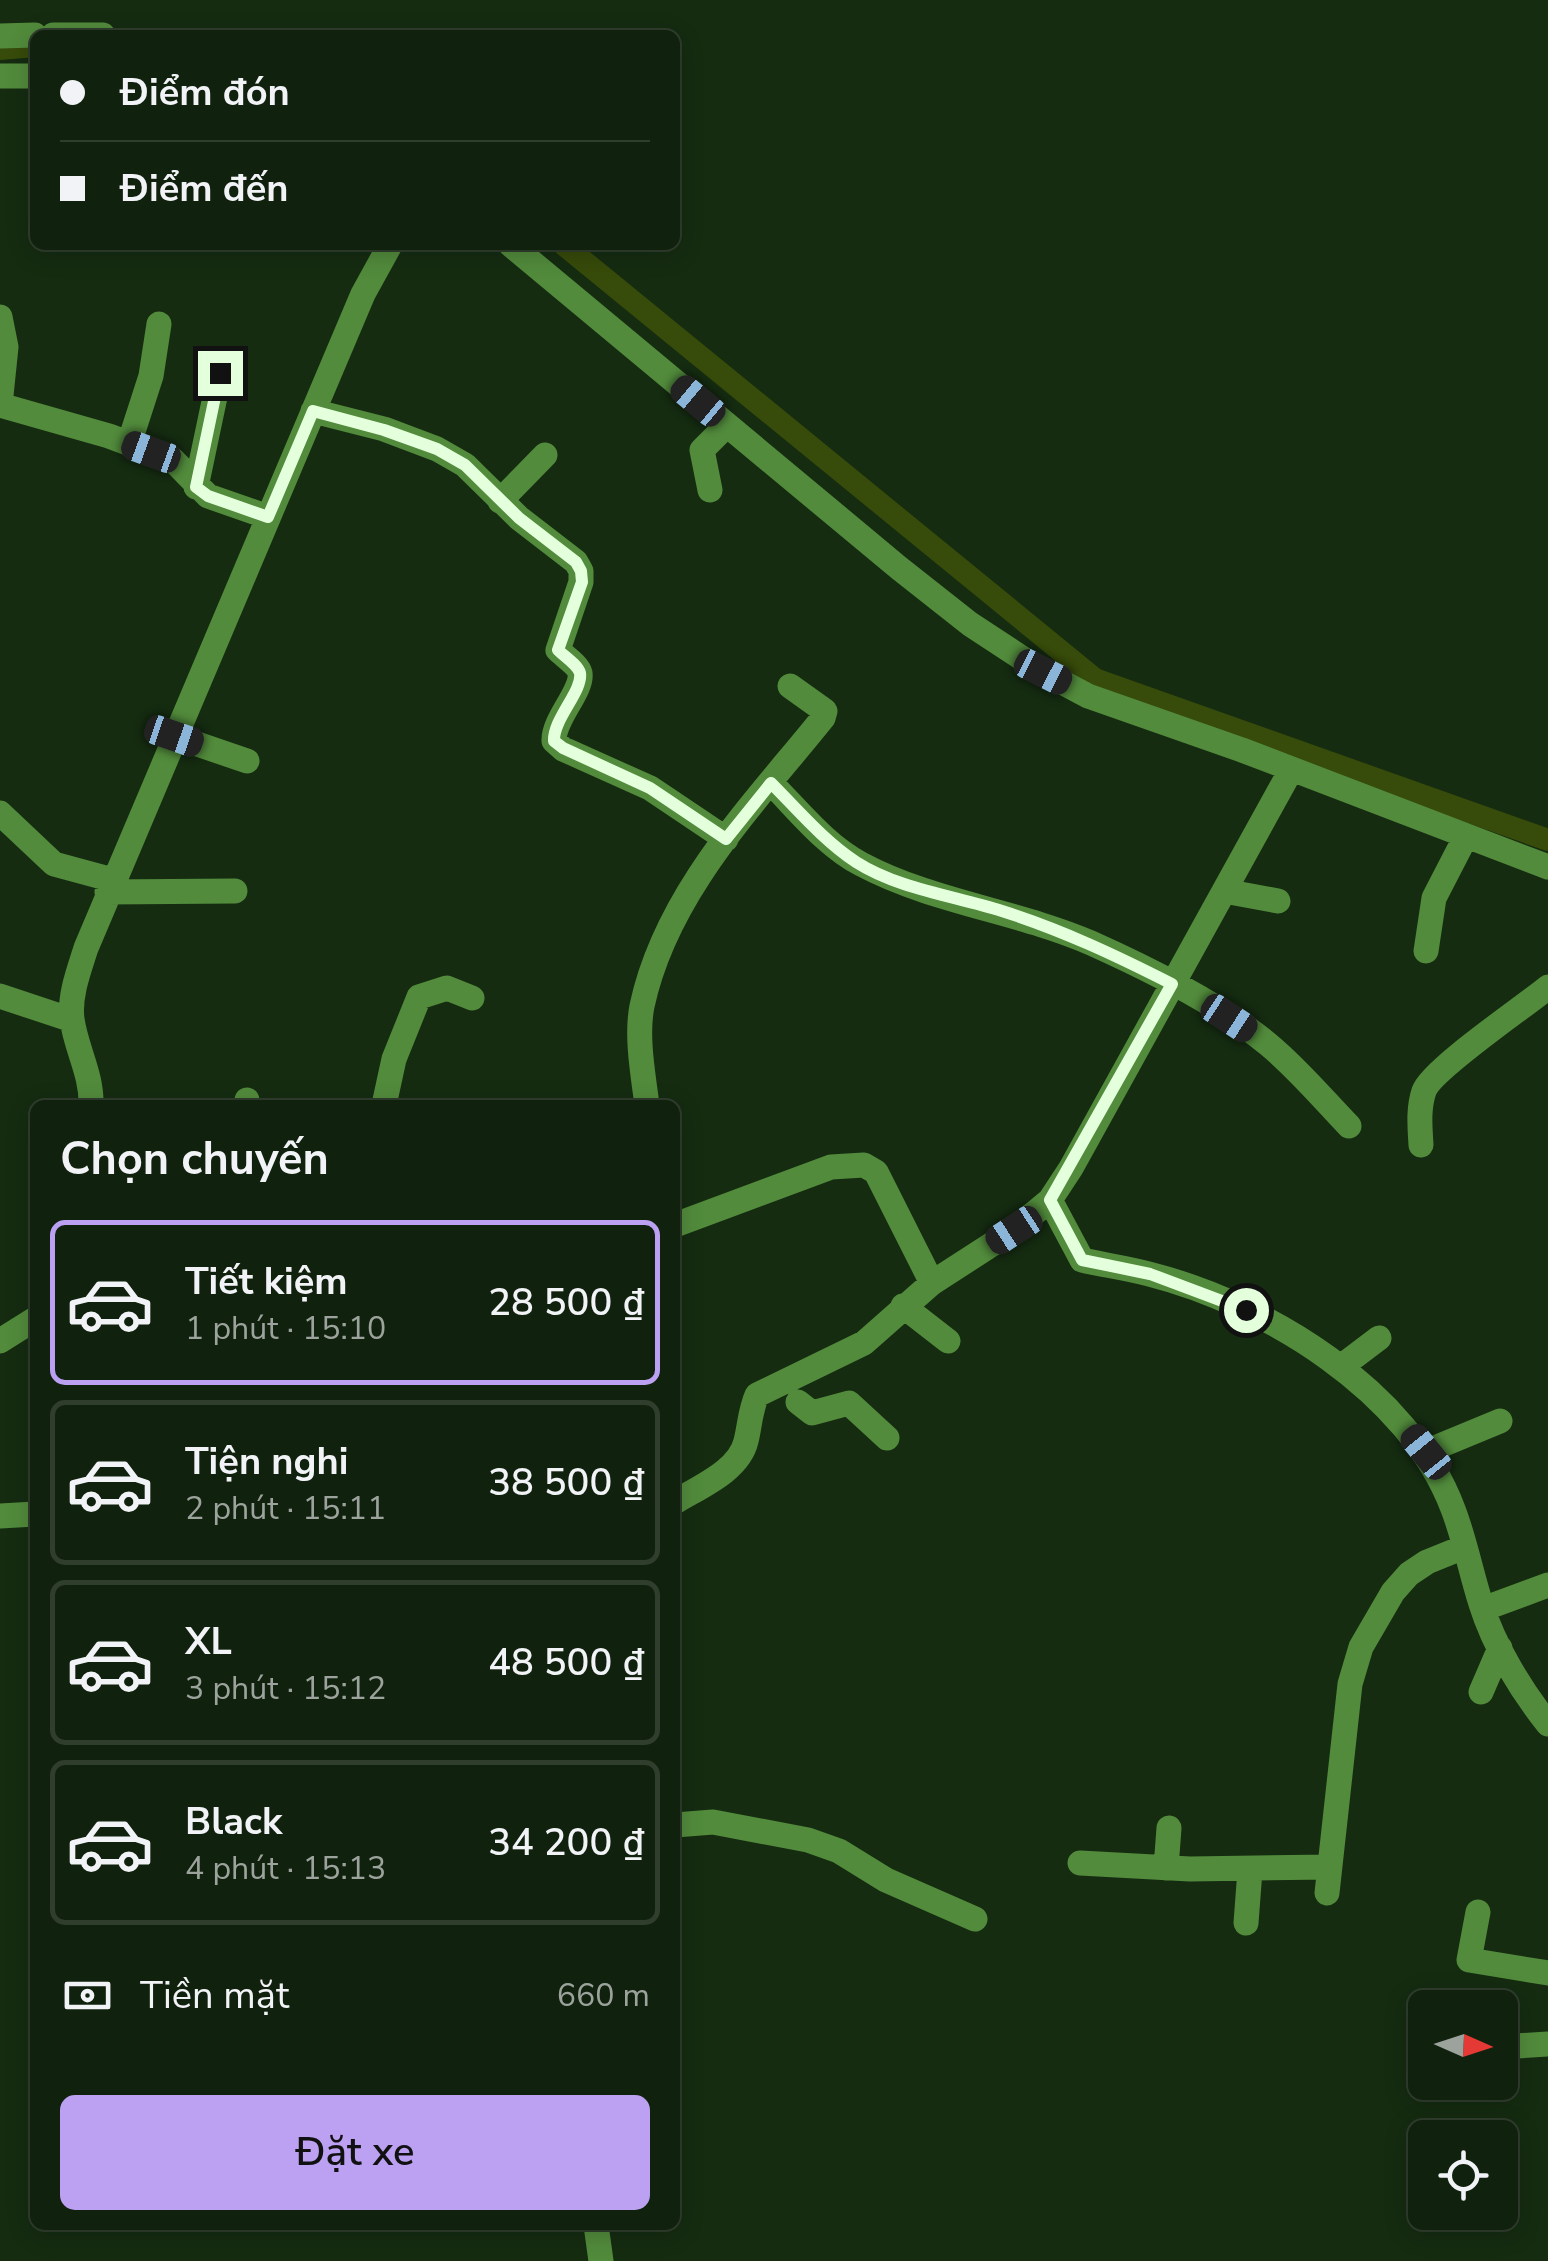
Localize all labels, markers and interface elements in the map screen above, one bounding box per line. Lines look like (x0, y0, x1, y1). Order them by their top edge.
text: Điểm đón (120, 67, 290, 118)
text: Điểm đến (120, 163, 288, 214)
route end (198, 351, 243, 396)
car (665, 370, 731, 432)
car (118, 428, 184, 476)
car (1009, 645, 1077, 699)
car (141, 712, 207, 760)
car (1196, 989, 1262, 1047)
text: Chọn chuyến (60, 1129, 329, 1190)
car (981, 1201, 1047, 1259)
text: Tiết kiệm (185, 1256, 348, 1307)
icon: car (65, 1258, 155, 1348)
text: 28 500 ₫ (488, 1277, 645, 1328)
route start (1224, 1288, 1269, 1333)
text: 1 phút · 15:10 (185, 1307, 386, 1350)
car (1395, 1419, 1457, 1485)
text: Tiện nghi (185, 1436, 348, 1487)
icon: car (65, 1438, 155, 1528)
text: 38 500 ₫ (488, 1457, 645, 1508)
text: 2 phút · 15:11 (185, 1487, 386, 1530)
text: XL (185, 1616, 232, 1667)
icon: car (65, 1618, 155, 1708)
text: 48 500 ₫ (488, 1637, 645, 1688)
text: 3 phút · 15:12 (185, 1667, 386, 1710)
text: Black (185, 1796, 282, 1847)
icon: car (65, 1798, 155, 1888)
text: 34 200 ₫ (488, 1817, 645, 1868)
text: 4 phút · 15:13 (185, 1847, 386, 1890)
icon: cash (60, 1968, 115, 2023)
text: Tiền mặt (140, 1970, 289, 2021)
text: 660 m (557, 1974, 650, 2017)
north arrow (1408, 1990, 1518, 2100)
map controls (1408, 1990, 1518, 2230)
button: Đặt xe (60, 2095, 650, 2210)
button: locate (1408, 2120, 1518, 2230)

